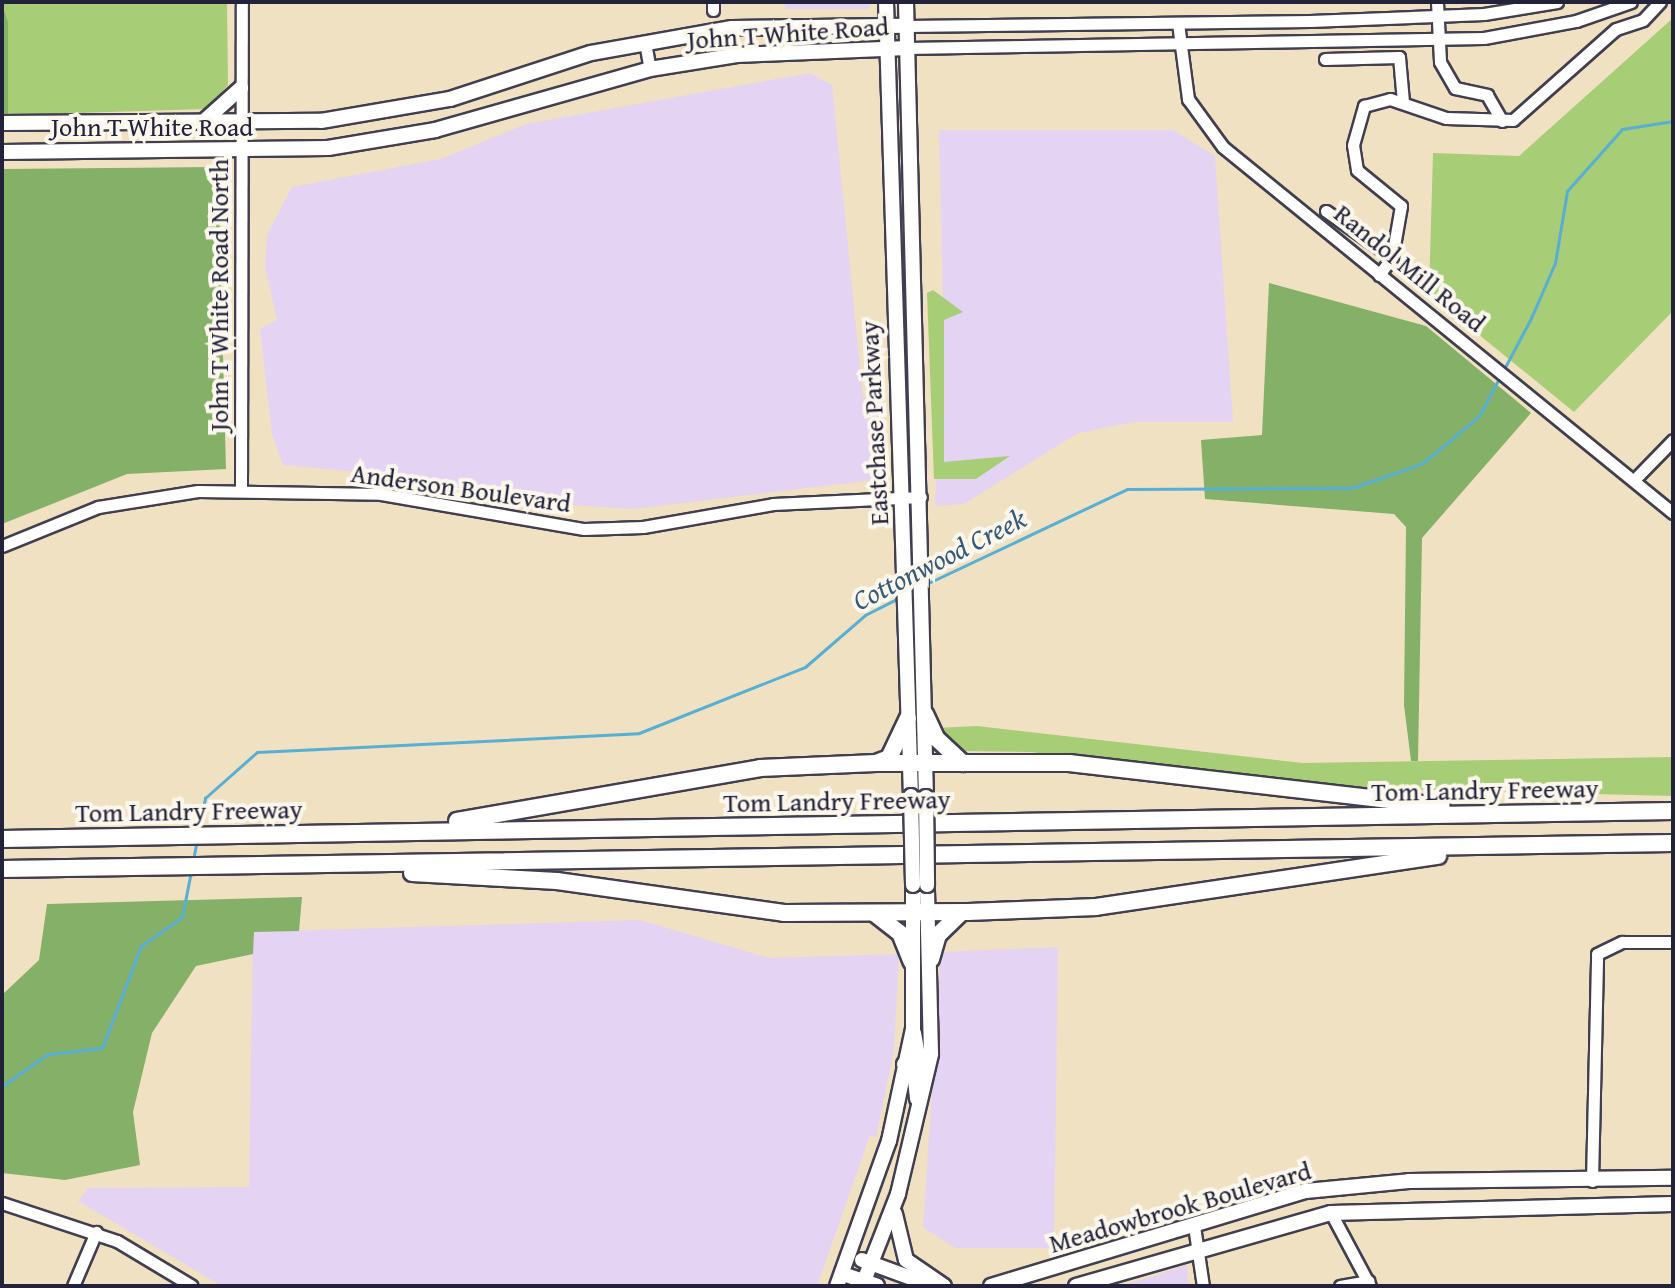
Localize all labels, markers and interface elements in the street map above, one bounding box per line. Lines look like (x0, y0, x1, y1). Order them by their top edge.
street label: John T White Road (686, 10, 890, 56)
street label: John T White Road (51, 111, 253, 143)
street label: John T White Road North (203, 159, 235, 431)
street label: Randol Mill Road (1328, 198, 1492, 338)
street label: Eastchase Parkway (853, 320, 895, 526)
street label: Anderson Boulevard (349, 457, 573, 519)
water label: Cottonwood Creek (847, 501, 1031, 617)
street label: Tom Landry Freeway (1371, 772, 1599, 808)
street label: Tom Landry Freeway (723, 783, 951, 819)
street label: Tom Landry Freeway (75, 793, 303, 829)
street label: Meadowbrook Boulevard (1046, 1155, 1314, 1259)

